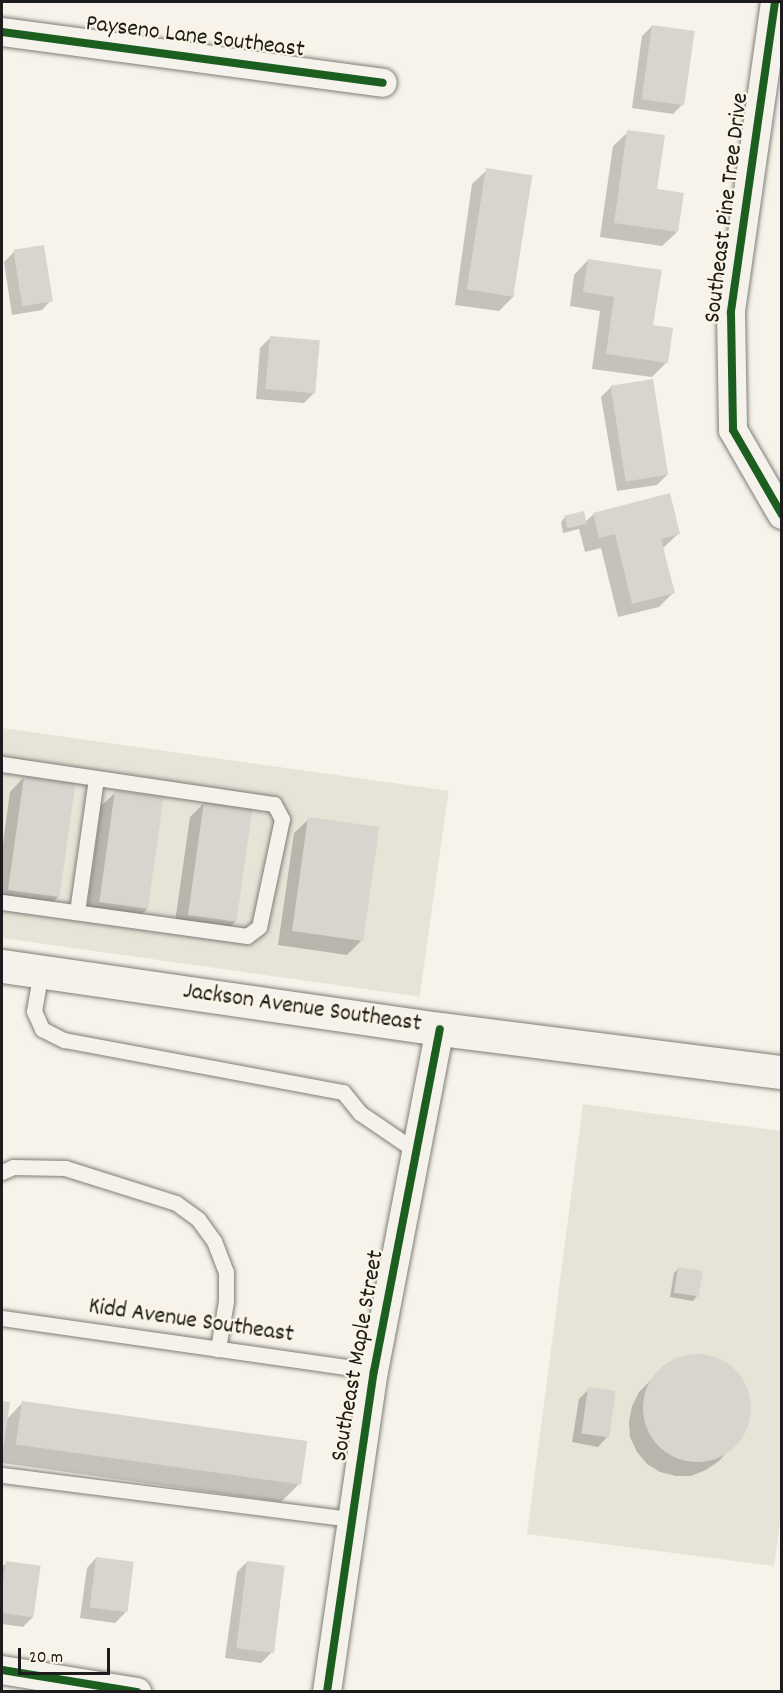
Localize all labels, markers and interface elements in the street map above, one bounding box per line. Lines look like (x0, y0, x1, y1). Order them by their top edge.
street label: Payseno Lane Southeast (84, 10, 306, 66)
street label: Southeast Pine Tree Drive (700, 91, 756, 325)
street label: Jackson Avenue Southeast (181, 978, 423, 1040)
street label: Southeast Maple Street (326, 1248, 392, 1464)
street label: Kidd Avenue Southeast (87, 1293, 295, 1351)
scale bar (21, 1636, 112, 1674)
text: 20 m (29, 1646, 63, 1671)

